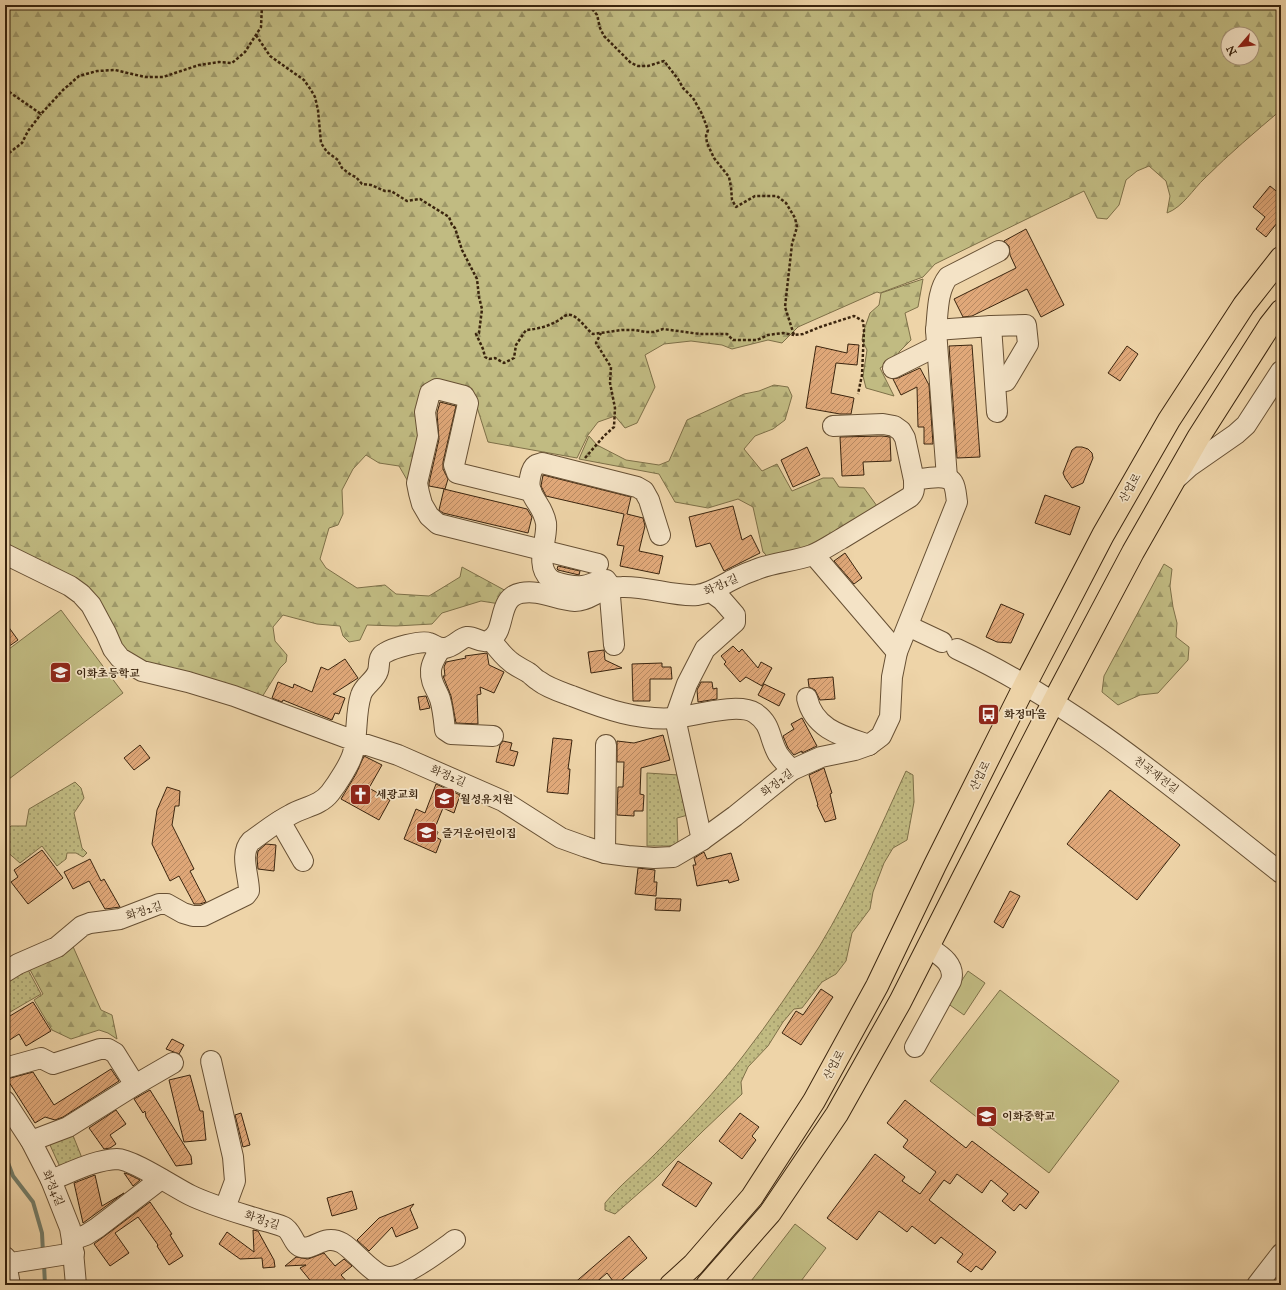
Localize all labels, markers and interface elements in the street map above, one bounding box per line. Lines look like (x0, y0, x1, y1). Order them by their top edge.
north arrow (1220, 26, 1260, 66)
text: N (1223, 43, 1240, 58)
street label: 산업로 (1116, 471, 1144, 505)
street label: 화정1길 (702, 572, 740, 598)
school or university icon: 이화초등학교 (48, 660, 74, 686)
place label: 이화초등학교 (76, 667, 140, 680)
bus stop icon: 화정마을 (976, 701, 1002, 727)
place label: 화정마을 (1004, 708, 1047, 721)
street label: 천곡재전길 (1131, 754, 1181, 796)
street label: 산업로 (967, 759, 993, 793)
street label: 화정2길 (428, 763, 468, 789)
street label: 화정2길 (758, 767, 796, 799)
church icon: 세광교회 (348, 781, 374, 807)
school or university icon: 월성유치원 (432, 786, 458, 812)
place label: 세광교회 (376, 788, 419, 801)
place label: 월성유치원 (460, 793, 513, 806)
school or university icon: 즐거운어린이집 (414, 820, 440, 846)
place label: 즐거운어린이집 (442, 827, 516, 840)
street label: 화정2길 (124, 899, 164, 923)
street label: 산업로 (821, 1048, 847, 1082)
school or university icon: 이화중학교 (974, 1103, 1000, 1129)
place label: 이화중학교 (1002, 1110, 1056, 1123)
street label: 화정4길 (40, 1168, 66, 1208)
street label: 화정3길 (243, 1208, 281, 1232)

